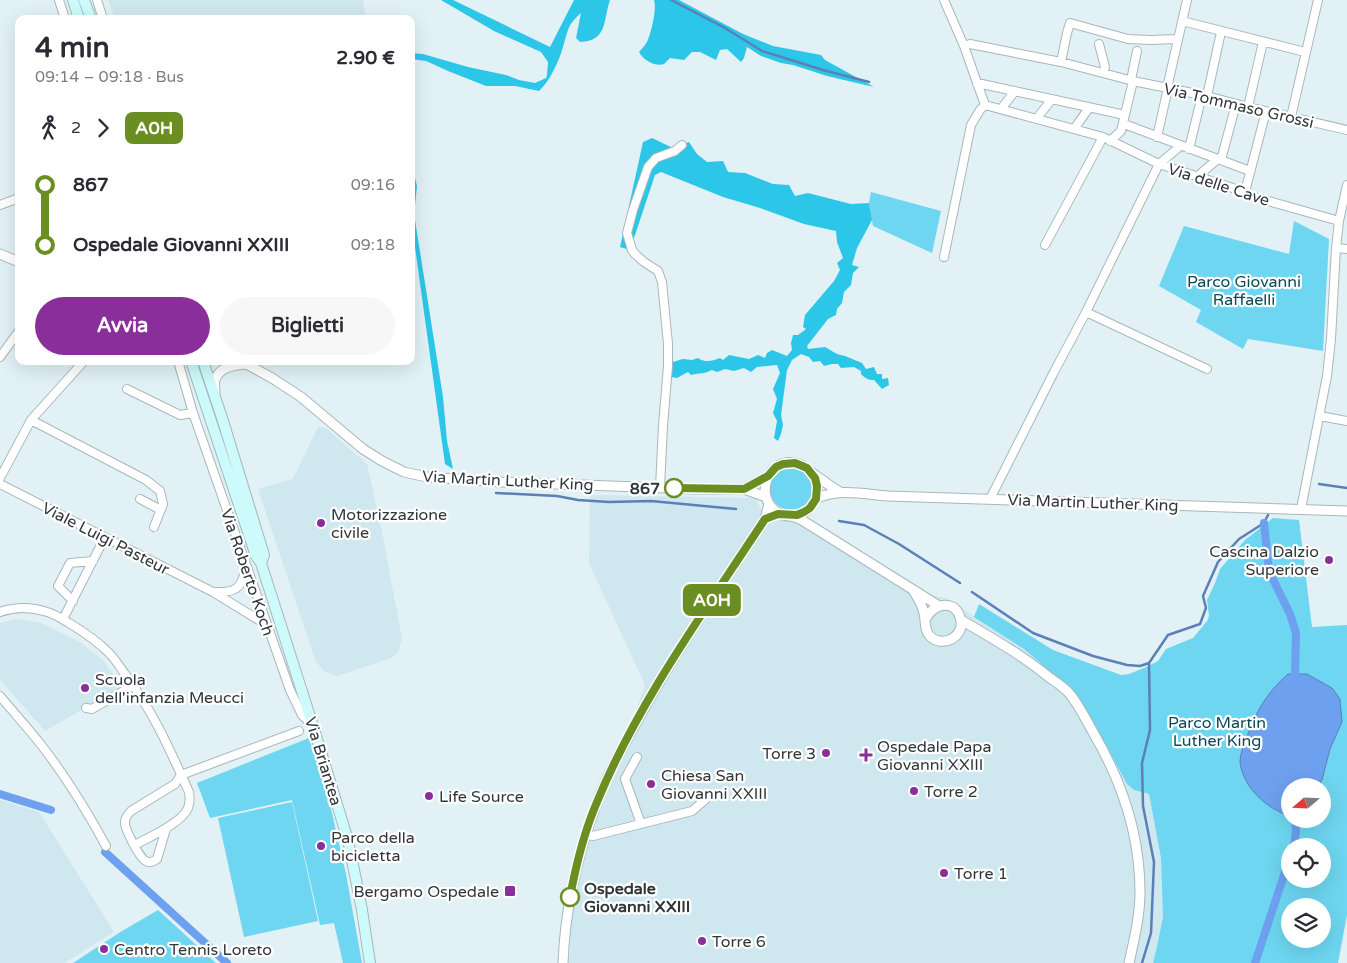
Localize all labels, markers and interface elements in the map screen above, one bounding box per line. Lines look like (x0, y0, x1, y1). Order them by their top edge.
text: 4 min (35, 31, 110, 65)
text: 2.90 € (336, 47, 395, 69)
text: 09:14 – 09:18 · Bus (35, 67, 184, 87)
street label: Via Tommaso Grossi (1162, 79, 1316, 133)
icon: walk (35, 114, 63, 142)
icon: forward (89, 114, 117, 142)
text: A0H (135, 117, 173, 139)
text: 2 (71, 118, 81, 138)
street label: Via delle Cave (1165, 159, 1272, 211)
text: 867 (73, 174, 109, 196)
text: 09:16 (351, 175, 395, 195)
text: Ospedale Giovanni XXIII (73, 234, 290, 256)
text: 09:18 (351, 235, 395, 255)
park label: Parco Giovanni Raffaelli (1187, 272, 1301, 310)
button: Avvia (35, 297, 210, 355)
button: Biglietti (220, 297, 395, 355)
street label: Via Martin Luther King (422, 467, 594, 495)
marker: 867 (664, 478, 684, 498)
place label: 867 (630, 479, 660, 499)
street label: Via Martin Luther King (1007, 490, 1179, 516)
street label: Viale Luigi Pasteur (39, 498, 173, 580)
place label: Motorizzazione civile (331, 505, 447, 543)
street label: Via Roberto Koch (216, 506, 278, 639)
marker: Motorizzazione civile (315, 517, 327, 529)
place label: Cascina Dalzio Superiore (1209, 542, 1319, 580)
marker: Cascina Dalzio Superiore (1323, 554, 1335, 566)
line badge: A0H (683, 584, 741, 616)
text: A0H (693, 589, 731, 611)
place label: Scuola dell'infanzia Meucci (95, 670, 244, 708)
marker: Scuola dell'infanzia Meucci (79, 682, 91, 694)
park label: Parco Martin Luther King (1168, 713, 1266, 751)
street label: Via Briantea (300, 714, 346, 808)
place label: Ospedale Papa Giovanni XXIII (877, 737, 991, 775)
place label: Torre 3 (762, 744, 816, 764)
marker: Torre 3 (820, 747, 832, 759)
marker: Ospedale Papa Giovanni XXIII (859, 748, 873, 762)
place label: Chiesa San Giovanni XXIII (661, 766, 767, 804)
marker: Chiesa San Giovanni XXIII (645, 778, 657, 790)
north arrow (1281, 778, 1331, 828)
map controls (1281, 778, 1331, 948)
place label: Torre 2 (924, 782, 978, 802)
marker: Torre 2 (908, 785, 920, 797)
place label: Life Source (439, 787, 524, 807)
marker: Life Source (423, 790, 435, 802)
place label: Parco della bicicletta (331, 828, 415, 866)
button: locate (1281, 838, 1331, 888)
marker: Parco della bicicletta (315, 840, 327, 852)
place label: Torre 1 (954, 864, 1008, 884)
marker: Torre 1 (938, 867, 950, 879)
place label: Ospedale Giovanni XXIII (584, 879, 690, 917)
place label: Bergamo Ospedale (354, 882, 499, 902)
marker: Bergamo Ospedale (503, 884, 517, 898)
marker: Ospedale Giovanni XXIII (560, 887, 580, 907)
button: layers (1281, 898, 1331, 948)
place label: Torre 6 (712, 932, 766, 952)
marker: Torre 6 (696, 935, 708, 947)
place label: Centro Tennis Loreto (114, 940, 272, 960)
marker: Centro Tennis Loreto (98, 943, 110, 955)

